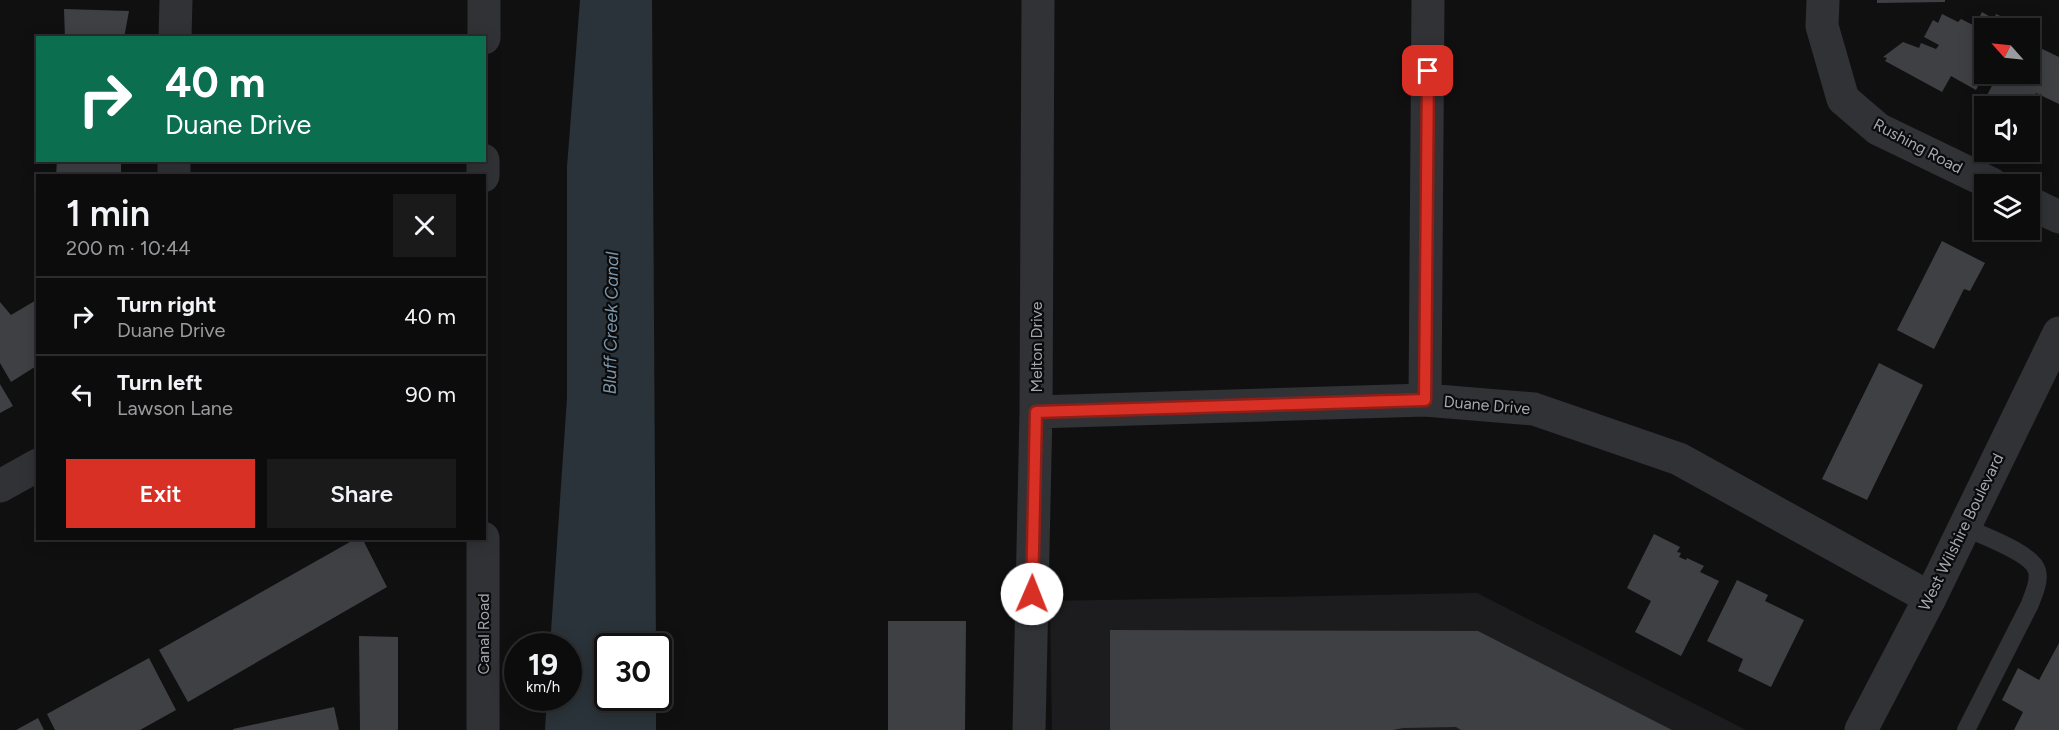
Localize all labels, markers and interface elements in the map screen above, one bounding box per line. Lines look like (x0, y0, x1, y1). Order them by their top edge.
north arrow (1974, 18, 2040, 84)
map controls (1974, 18, 2040, 240)
pin (1402, 45, 1453, 96)
icon: arrive (1411, 54, 1444, 87)
text: 40 m (165, 57, 265, 108)
icon: right (66, 60, 144, 138)
button: sound (1974, 96, 2040, 162)
text: Duane Drive (165, 108, 311, 141)
street label: Rushing Road (1870, 115, 1966, 177)
button: layers (1974, 174, 2040, 240)
text: 1 min (66, 192, 150, 235)
button: close (393, 194, 456, 257)
text: 200 m · 10:44 (66, 236, 191, 260)
water label: Bluff Creek Canal (599, 250, 623, 395)
text: Turn right (117, 291, 216, 318)
icon: right (66, 300, 99, 333)
street label: Melton Drive (1027, 301, 1046, 392)
text: 40 m (404, 303, 456, 330)
text: Duane Drive (117, 318, 225, 342)
text: Turn left (117, 369, 203, 396)
icon: left (66, 378, 99, 411)
text: 90 m (405, 381, 456, 408)
street label: Duane Drive (1443, 392, 1531, 418)
text: Lawson Lane (117, 396, 233, 420)
street label: West Wilshire Boulevard (1915, 450, 2007, 614)
button: Exit (66, 459, 255, 528)
button: Share (267, 459, 456, 528)
position arrow (1000, 562, 1064, 626)
street label: Canal Road (474, 593, 493, 675)
speed limit sign: 30 (594, 633, 672, 711)
text: 19 (528, 646, 558, 683)
text: km/h (526, 678, 560, 696)

